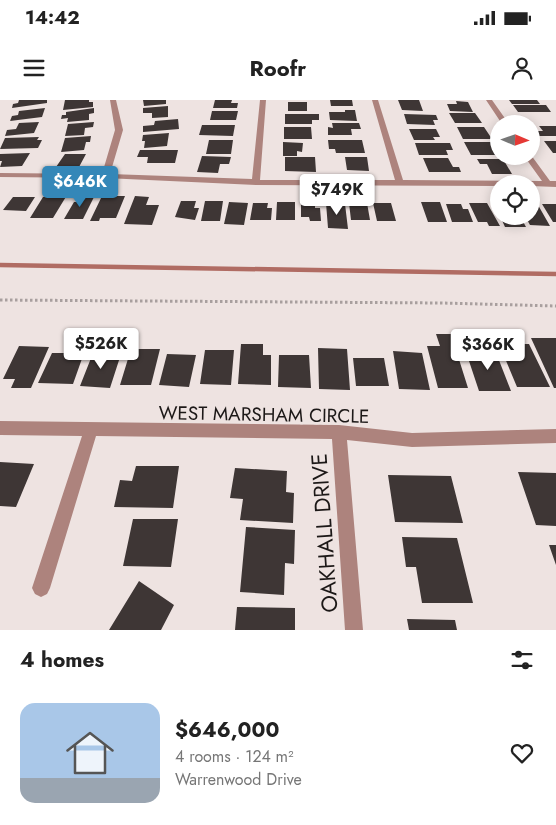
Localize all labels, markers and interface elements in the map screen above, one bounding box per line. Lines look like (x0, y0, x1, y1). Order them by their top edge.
text: 14:42 (25, 4, 80, 31)
text: Roofr (250, 52, 306, 84)
icon: menu (20, 54, 48, 82)
icon: person (508, 54, 536, 82)
north arrow (490, 115, 540, 165)
map controls (490, 115, 540, 225)
pin: $646K (45, 166, 115, 208)
text: $646K (53, 170, 107, 193)
pin: $749K (302, 174, 372, 216)
button: locate (490, 175, 540, 225)
text: $749K (311, 178, 363, 201)
pin: $526K (66, 328, 136, 370)
pin: $366K (453, 328, 523, 371)
text: $526K (75, 332, 127, 355)
text: $366K (462, 333, 514, 356)
street label: WEST MARSHAM CIRCLE (158, 399, 370, 430)
street label: OAKHALL DRIVE (302, 452, 346, 614)
text: 4 homes (20, 645, 104, 675)
icon: filters (508, 646, 536, 674)
text: $646,000 (175, 715, 279, 745)
icon: home (60, 723, 120, 783)
icon: heart (508, 739, 536, 767)
text: 4 rooms · 124 m² (175, 745, 294, 768)
text: Warrenwood Drive (175, 768, 302, 791)

